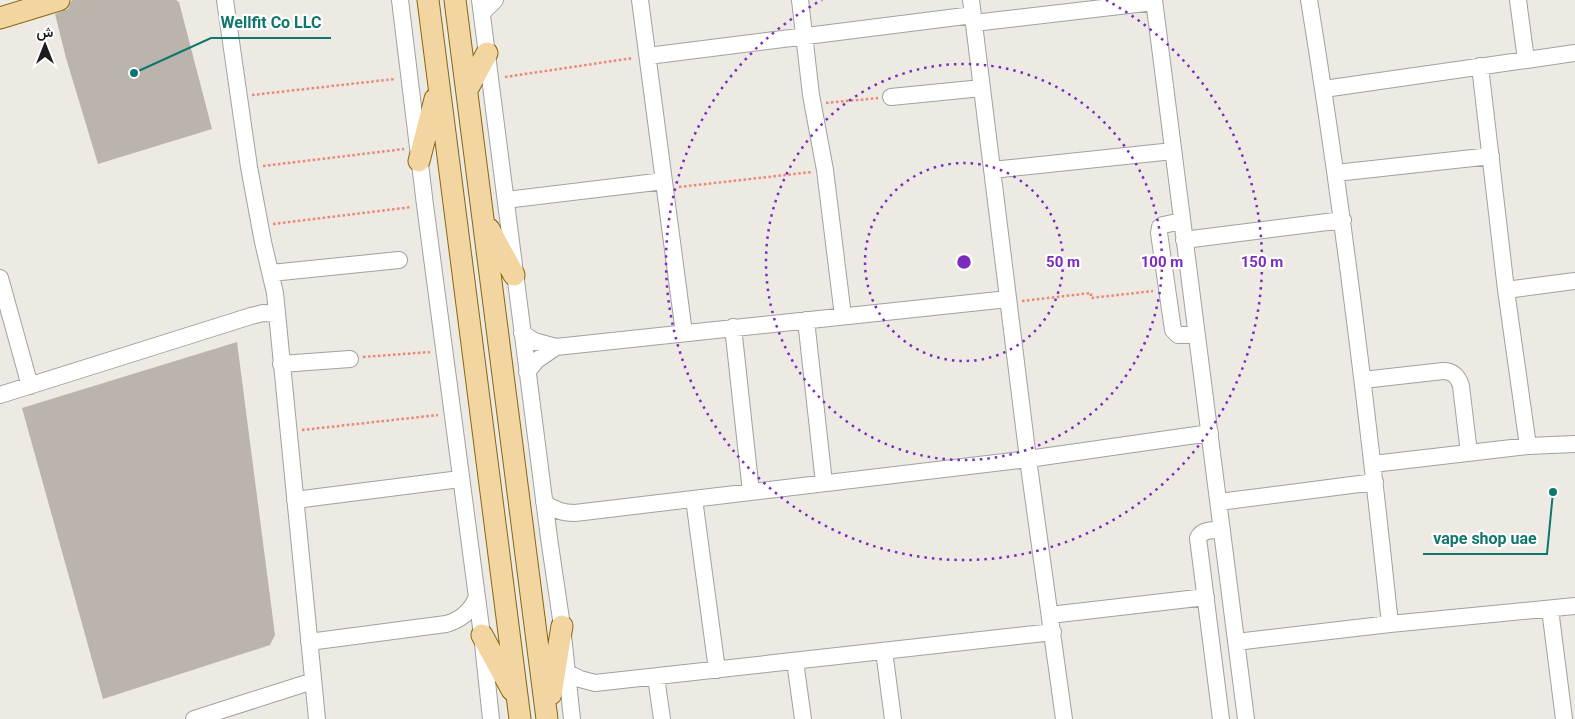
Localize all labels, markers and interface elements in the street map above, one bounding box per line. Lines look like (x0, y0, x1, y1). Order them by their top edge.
callout: Wellfit Co LLC (211, 7, 331, 38)
text: Wellfit Co LLC (221, 13, 321, 32)
north arrow (20, 20, 70, 70)
text: ش (37, 24, 54, 41)
centre of rings (955, 253, 973, 271)
text: 50 m (1046, 253, 1080, 271)
text: 100 m (1141, 253, 1183, 271)
text: 150 m (1241, 253, 1283, 271)
callout: vape shop uae (1423, 523, 1547, 554)
text: vape shop uae (1433, 529, 1537, 548)

